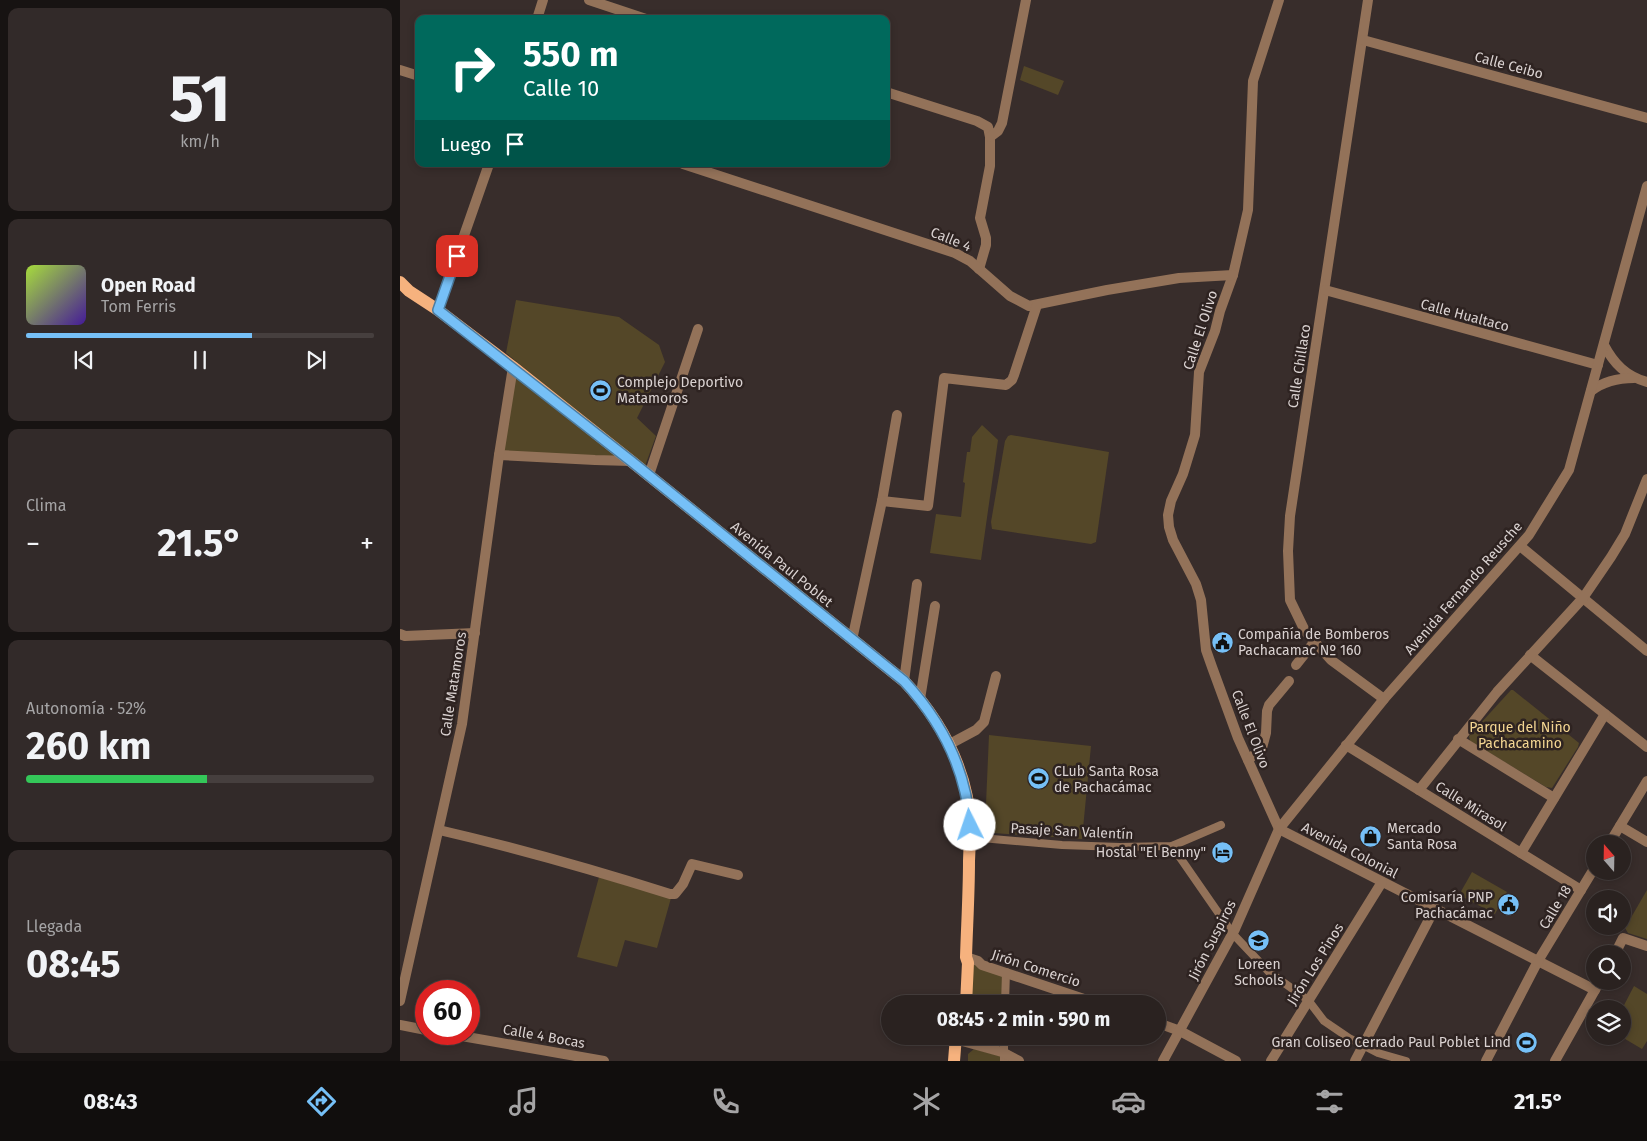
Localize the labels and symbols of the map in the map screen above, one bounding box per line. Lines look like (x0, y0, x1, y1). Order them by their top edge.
street label: Calle Ceibo (1473, 48, 1545, 83)
street label: Calle 4 (928, 224, 974, 255)
pin (436, 235, 478, 277)
street label: Calle El Olivo (1180, 288, 1221, 372)
street label: Calle Hualtaco (1419, 295, 1511, 335)
street label: Calle Chillaco (1284, 323, 1315, 409)
place label: Complejo Deportivo Matamoros (617, 374, 743, 407)
sports icon: Complejo Deportivo Matamoros (589, 378, 613, 402)
street label: Avenida Paul Poblet (727, 518, 837, 611)
street label: Avenida Fernando Reusche (1401, 518, 1526, 658)
place label: Compañía de Bomberos Pachacamac Nº 160 (1238, 626, 1390, 659)
street label: Calle Matamoros (437, 630, 470, 738)
public building icon: Compañía de Bomberos Pachacamac Nº 160 (1210, 630, 1234, 654)
street label: Calle El Olivo (1228, 688, 1273, 771)
park label: Parque del Niño Pachacamino (1469, 719, 1571, 752)
place label: CLub Santa Rosa de Pachacámac (1054, 763, 1159, 796)
sports icon: CLub Santa Rosa de Pachacámac (1026, 767, 1050, 791)
street label: Calle Mirasol (1432, 778, 1509, 835)
position arrow (943, 798, 995, 850)
street label: Avenida Colonial (1299, 819, 1401, 882)
street label: Pasaje San Valentín (1010, 820, 1134, 843)
place label: Mercado Santa Rosa (1387, 820, 1457, 853)
shop icon: Mercado Santa Rosa (1359, 824, 1383, 848)
north arrow (1586, 835, 1631, 880)
hotel icon: Hostal "El Benny" (1210, 840, 1234, 864)
place label: Hostal "El Benny" (1096, 844, 1206, 861)
street label: Calle 18 (1536, 882, 1575, 932)
place label: Comisaría PNP Pachacámac (1401, 889, 1493, 922)
public building icon: Comisaría PNP Pachacámac (1497, 893, 1521, 917)
street label: Jirón Suspiros (1185, 897, 1240, 983)
street label: Jirón Los Pinos (1283, 920, 1348, 1008)
school or university icon: Loreen Schools (1247, 929, 1271, 953)
street label: Jirón Comercio (989, 946, 1082, 991)
place label: Loreen Schools (1234, 956, 1284, 989)
speed limit sign: 60 (415, 980, 480, 1045)
street label: Calle 4 Bocas (502, 1021, 587, 1052)
sports icon: Gran Coliseo Cerrado Paul Poblet Lind (1515, 1030, 1539, 1054)
place label: Gran Coliseo Cerrado Paul Poblet Lind (1271, 1034, 1511, 1051)

